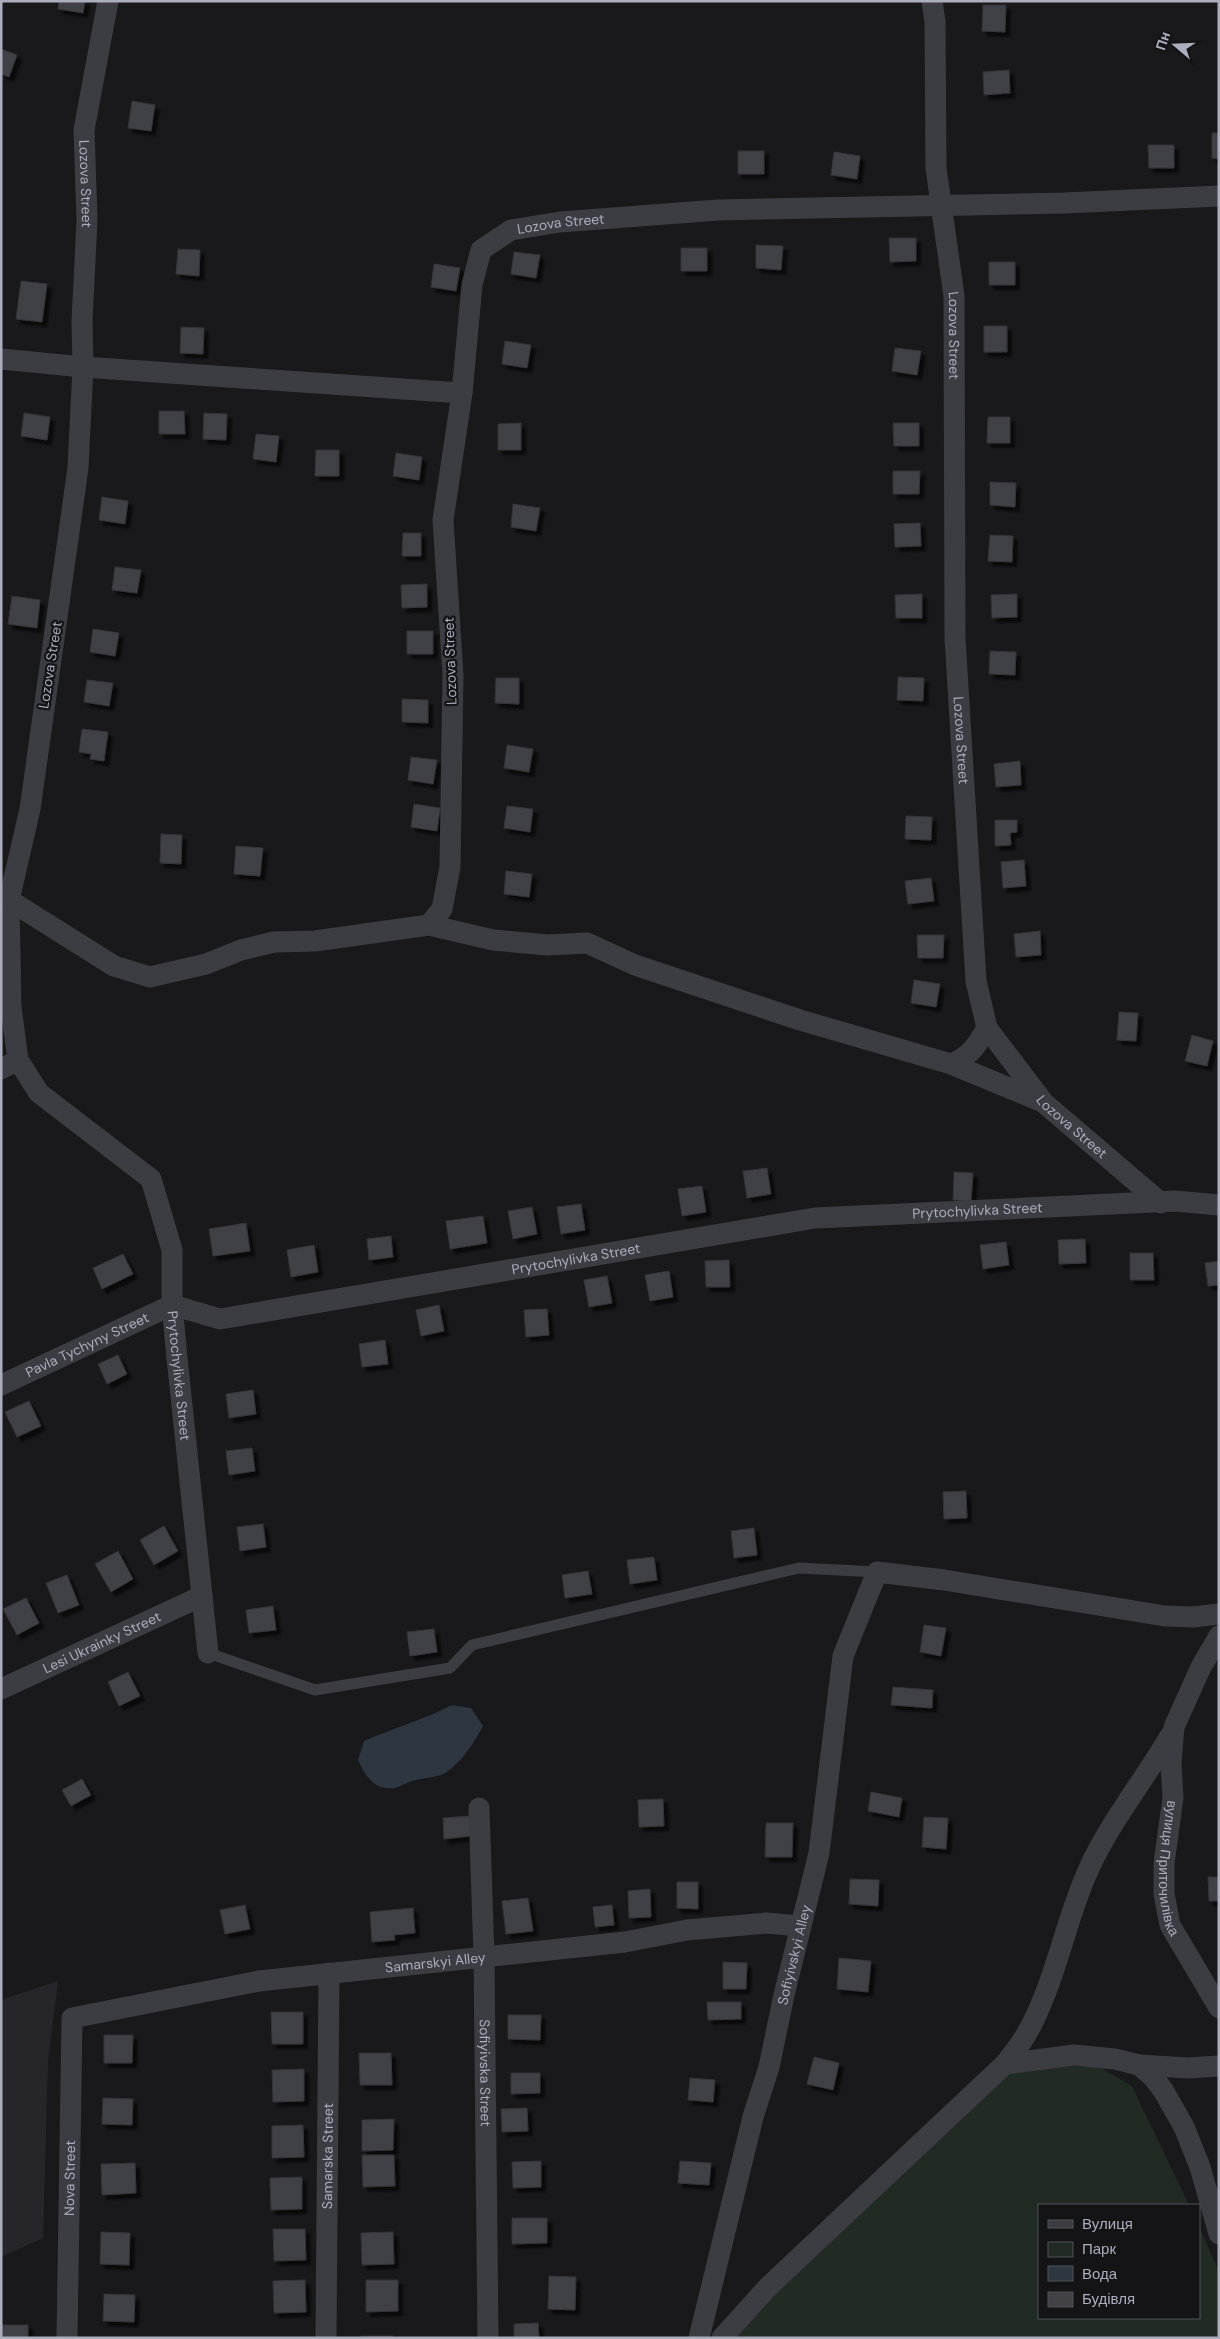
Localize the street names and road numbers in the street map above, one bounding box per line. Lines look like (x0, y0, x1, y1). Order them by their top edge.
street label: Lozova Street (75, 140, 96, 228)
street label: Lozova Street (516, 210, 605, 238)
street label: Lozova Street (944, 290, 963, 379)
street label: Lozova Street (439, 617, 461, 705)
street label: Lozova Street (34, 620, 66, 710)
street label: Lozova Street (950, 696, 973, 785)
street label: Lozova Street (1032, 1092, 1111, 1162)
street label: Prytochylivka Street (912, 1198, 1043, 1222)
street label: Prytochylivka Street (510, 1239, 642, 1278)
street label: Pavla Tychyny Street (23, 1308, 152, 1381)
street label: Prytochylivka Street (164, 1310, 195, 1441)
street label: Lesi Ukrainky Street (40, 1607, 164, 1677)
street label: вулиця Приточилівка (1155, 1800, 1184, 1940)
street label: Sofiyivskyi Alley (773, 1903, 815, 2006)
street label: Samarskyi Alley (384, 1948, 487, 1977)
street label: Sofiyivska Street (476, 2019, 495, 2127)
street label: Samarska Street (318, 2103, 337, 2209)
street label: Nova Street (60, 2140, 79, 2216)

